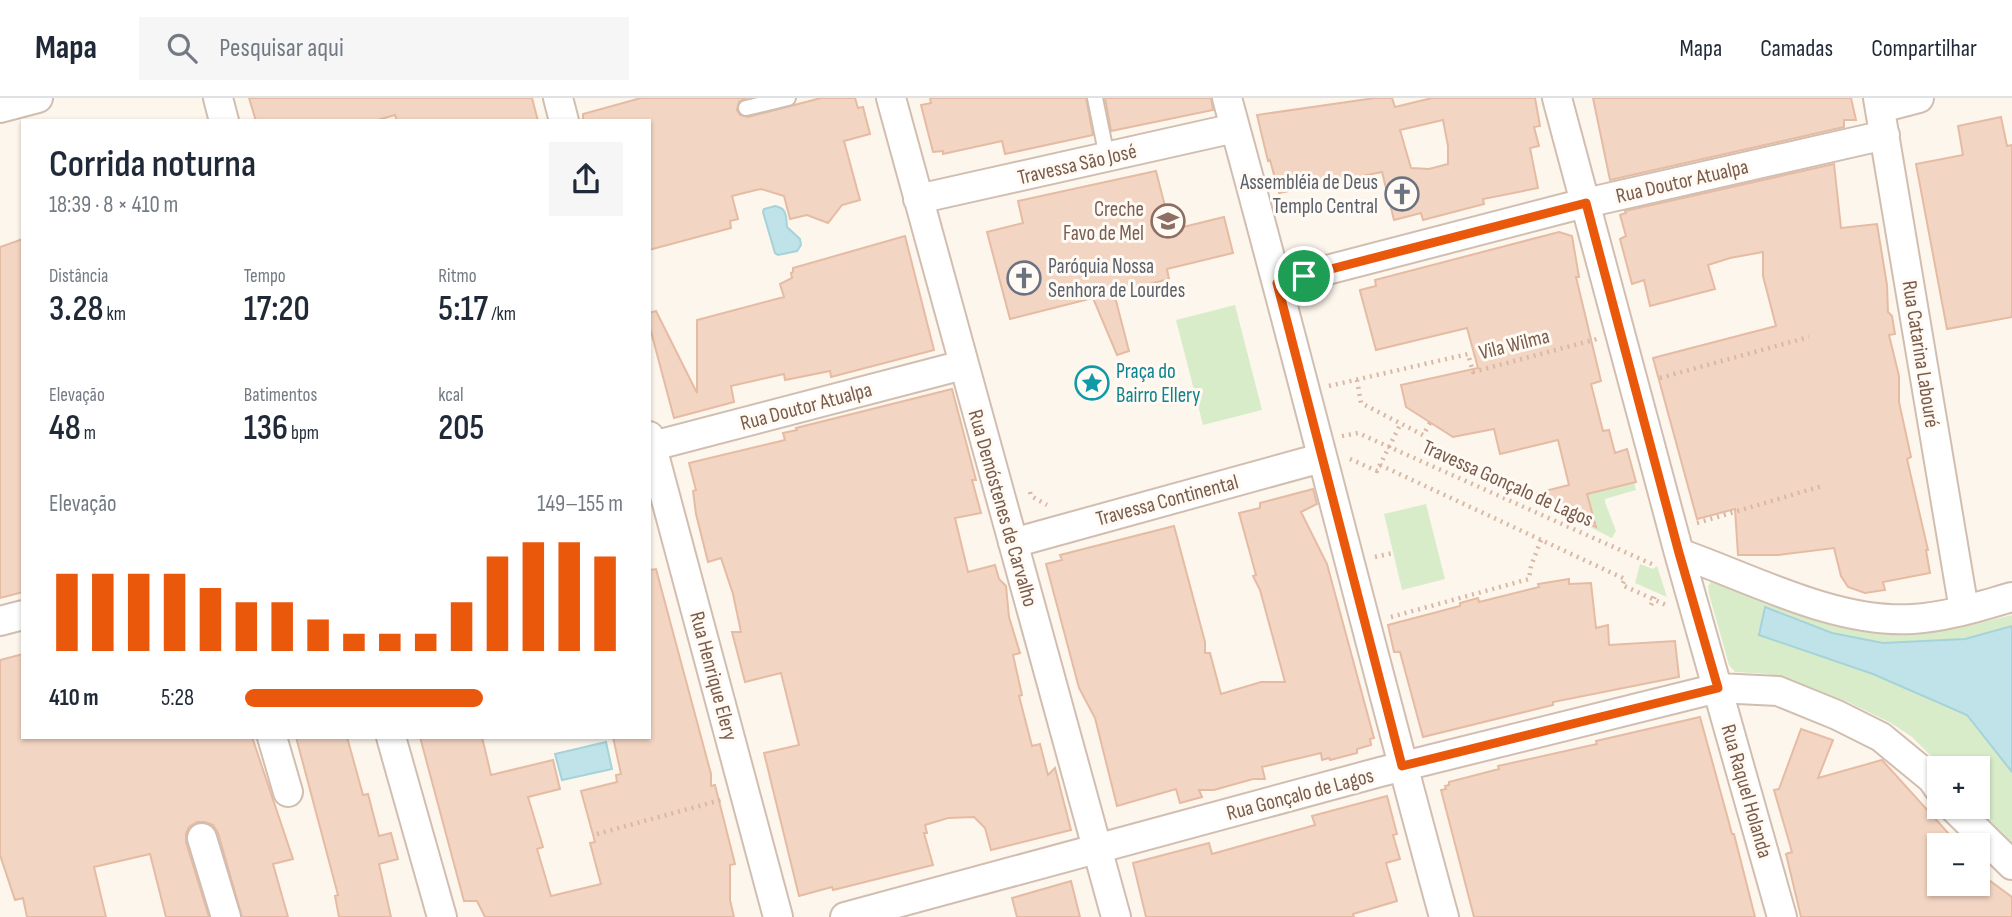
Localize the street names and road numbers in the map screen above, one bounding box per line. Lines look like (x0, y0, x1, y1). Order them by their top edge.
street label: Travessa São José (1015, 139, 1139, 190)
street label: Rua Doutor Atualpa (1614, 154, 1751, 209)
street label: Rua Catarina Labouré (1897, 279, 1944, 429)
street label: Vila Wilma (1476, 324, 1552, 365)
street label: Rua Doutor Atualpa (738, 377, 875, 436)
street label: Rua Demóstenes de Carvalho (962, 407, 1043, 609)
street label: Travessa Gonçalo de Lagos (1418, 435, 1597, 532)
street label: Travessa Continental (1093, 469, 1241, 531)
street label: Rua Henrique Elery (684, 609, 743, 743)
street label: Rua Raquel Holanda (1716, 721, 1778, 861)
street label: Rua Gonçalo de Lagos (1224, 763, 1376, 826)

